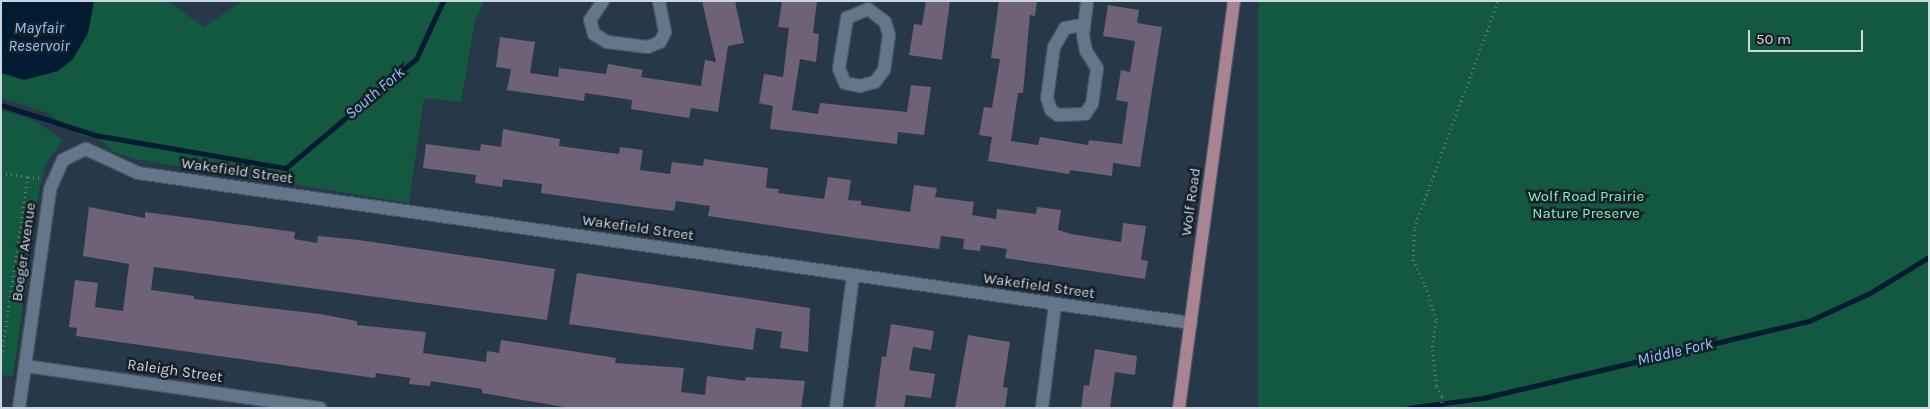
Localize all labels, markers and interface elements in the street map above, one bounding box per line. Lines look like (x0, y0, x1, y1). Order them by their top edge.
water label: Mayfair Reservoir (8, 18, 70, 56)
scale bar (1750, 20, 1865, 52)
text: 50 m (1756, 30, 1791, 48)
water label: South Fork (341, 63, 409, 123)
street label: Wakefield Street (180, 154, 294, 188)
street label: Wolf Road (1177, 167, 1205, 237)
park label: Wolf Road Prairie Nature Preserve (1528, 187, 1644, 222)
street label: Boeger Avenue (8, 201, 40, 303)
street label: Wakefield Street (581, 211, 695, 245)
street label: Wakefield Street (982, 269, 1096, 303)
water label: Middle Fork (1635, 334, 1715, 370)
street label: Raleigh Street (126, 355, 224, 387)

